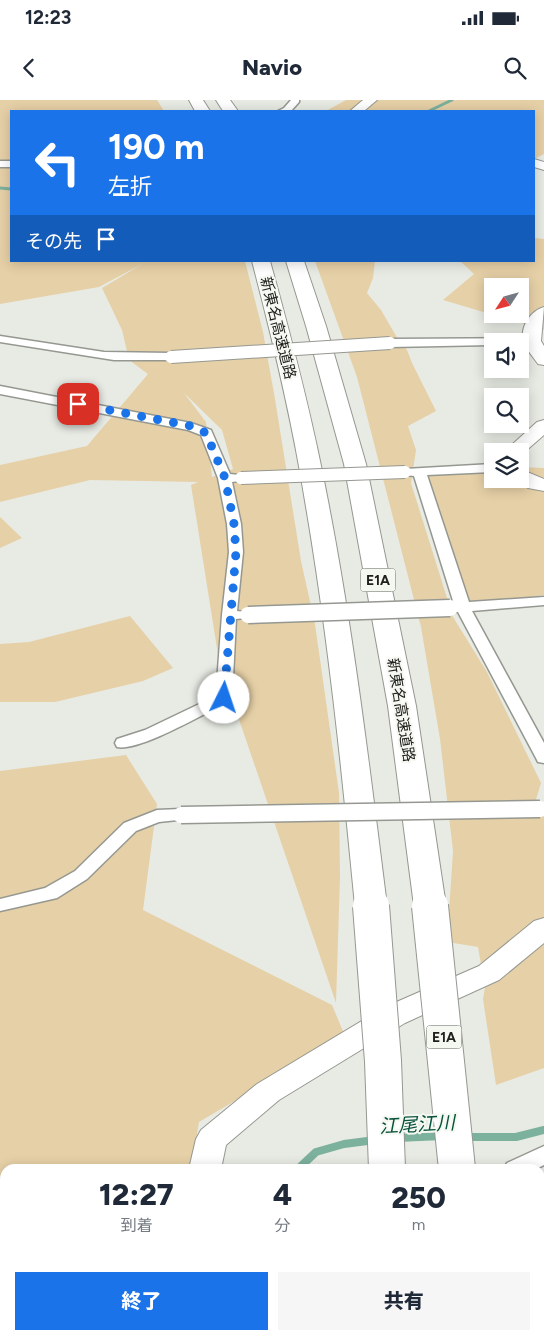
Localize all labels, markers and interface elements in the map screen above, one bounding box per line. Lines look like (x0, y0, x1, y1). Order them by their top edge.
text: 12:23 (25, 6, 71, 29)
icon: back (15, 54, 43, 82)
text: Navio (242, 54, 302, 81)
icon: search (501, 54, 529, 82)
text: 190 m (108, 126, 205, 168)
icon: left (25, 130, 90, 195)
text: 左折 (108, 173, 152, 200)
icon: arrive (92, 225, 120, 253)
text: その先 (25, 230, 82, 253)
street label: 新東名高速道路 (257, 275, 299, 381)
north arrow (484, 278, 529, 322)
map controls (484, 278, 529, 488)
button: sound (484, 333, 529, 378)
pin (57, 383, 99, 425)
button: search (484, 388, 529, 433)
icon: arrive (64, 390, 92, 418)
button: layers (484, 443, 529, 488)
road number: E1A (360, 568, 396, 592)
street label: 新東名高速道路 (384, 657, 418, 763)
position arrow (197, 671, 249, 723)
road number: E1A (426, 1026, 462, 1049)
water label: 江尾江川 (378, 1111, 458, 1138)
text: 12:27 (99, 1176, 174, 1213)
text: 4 (273, 1176, 292, 1213)
text: 250 (391, 1179, 446, 1216)
text: m (412, 1215, 425, 1234)
text: 到着 (120, 1216, 152, 1235)
text: 分 (274, 1216, 290, 1235)
button: 終了 (15, 1272, 268, 1330)
button: 共有 (278, 1272, 530, 1330)

